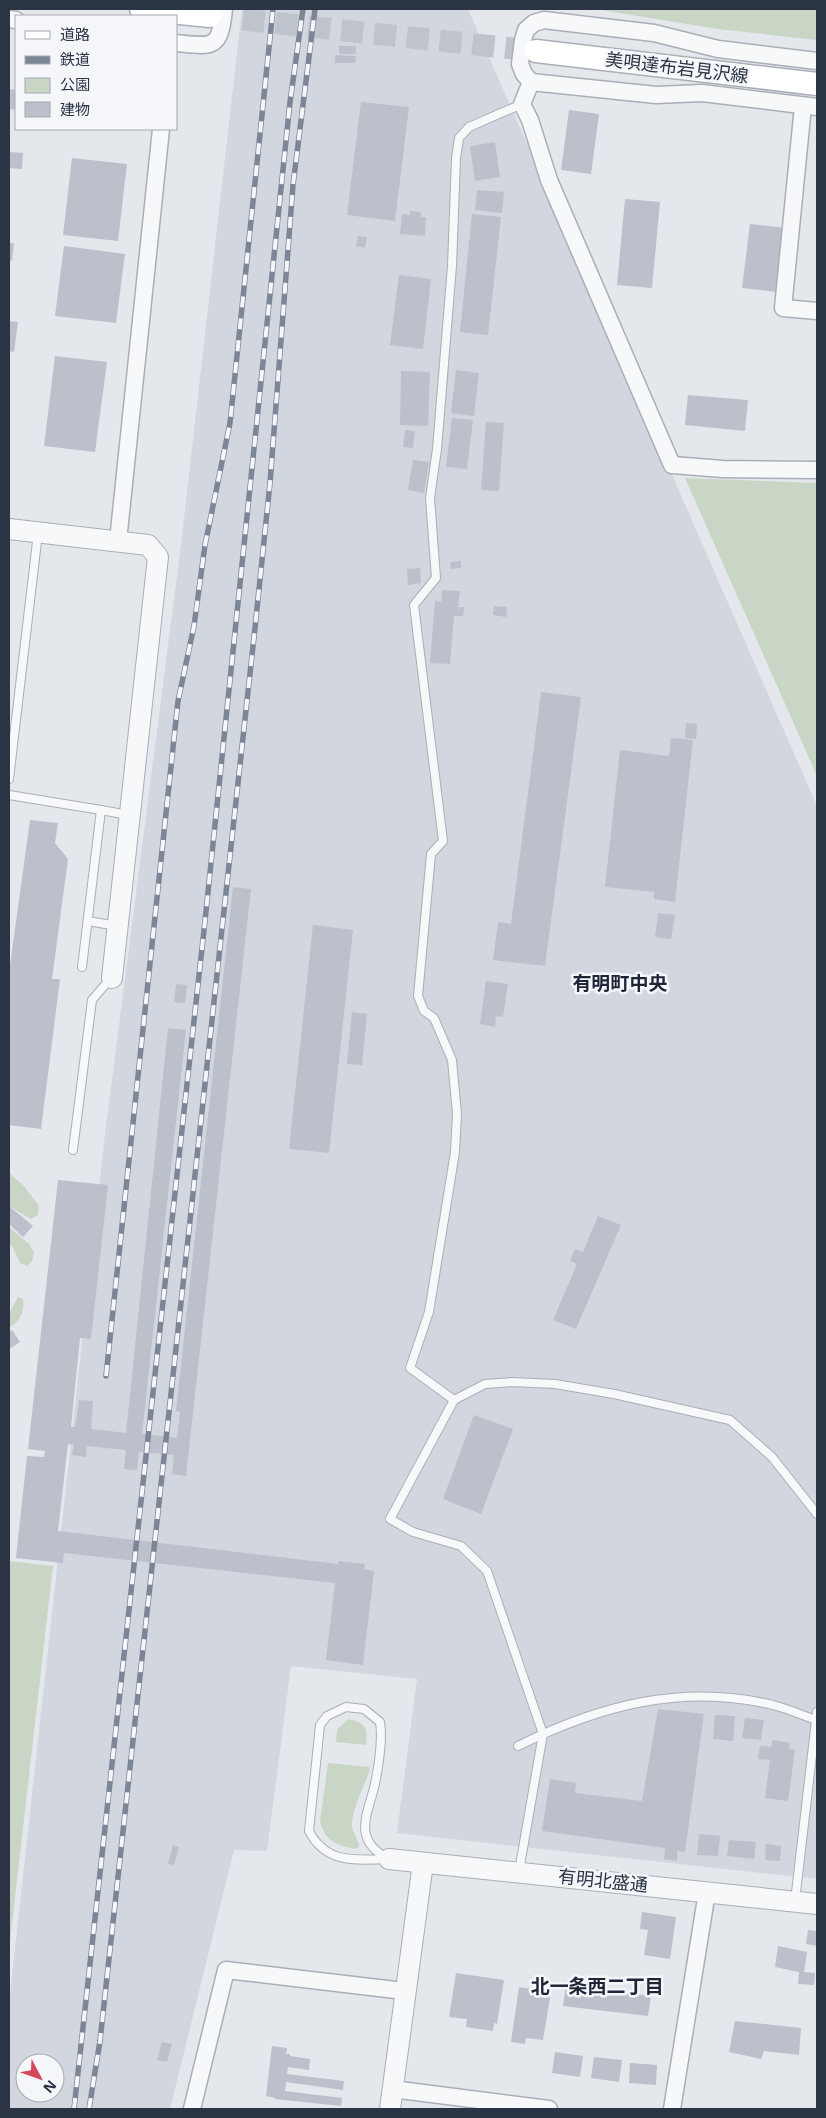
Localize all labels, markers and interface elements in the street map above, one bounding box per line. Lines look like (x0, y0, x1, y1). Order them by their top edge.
legend (15, 15, 178, 130)
text: 道路 (60, 24, 90, 44)
street label: 美唄達布岩見沢線 (604, 46, 750, 88)
text: 鉄道 (60, 49, 90, 69)
text: 公園 (60, 74, 90, 94)
text: 建物 (60, 99, 90, 119)
district label: 有明町中央 (572, 970, 668, 996)
street label: 有明北盛通 (557, 1863, 649, 1897)
district label: 北一条西二丁目 (530, 1973, 664, 1999)
north arrow (15, 2053, 65, 2103)
text: N (39, 2076, 61, 2097)

